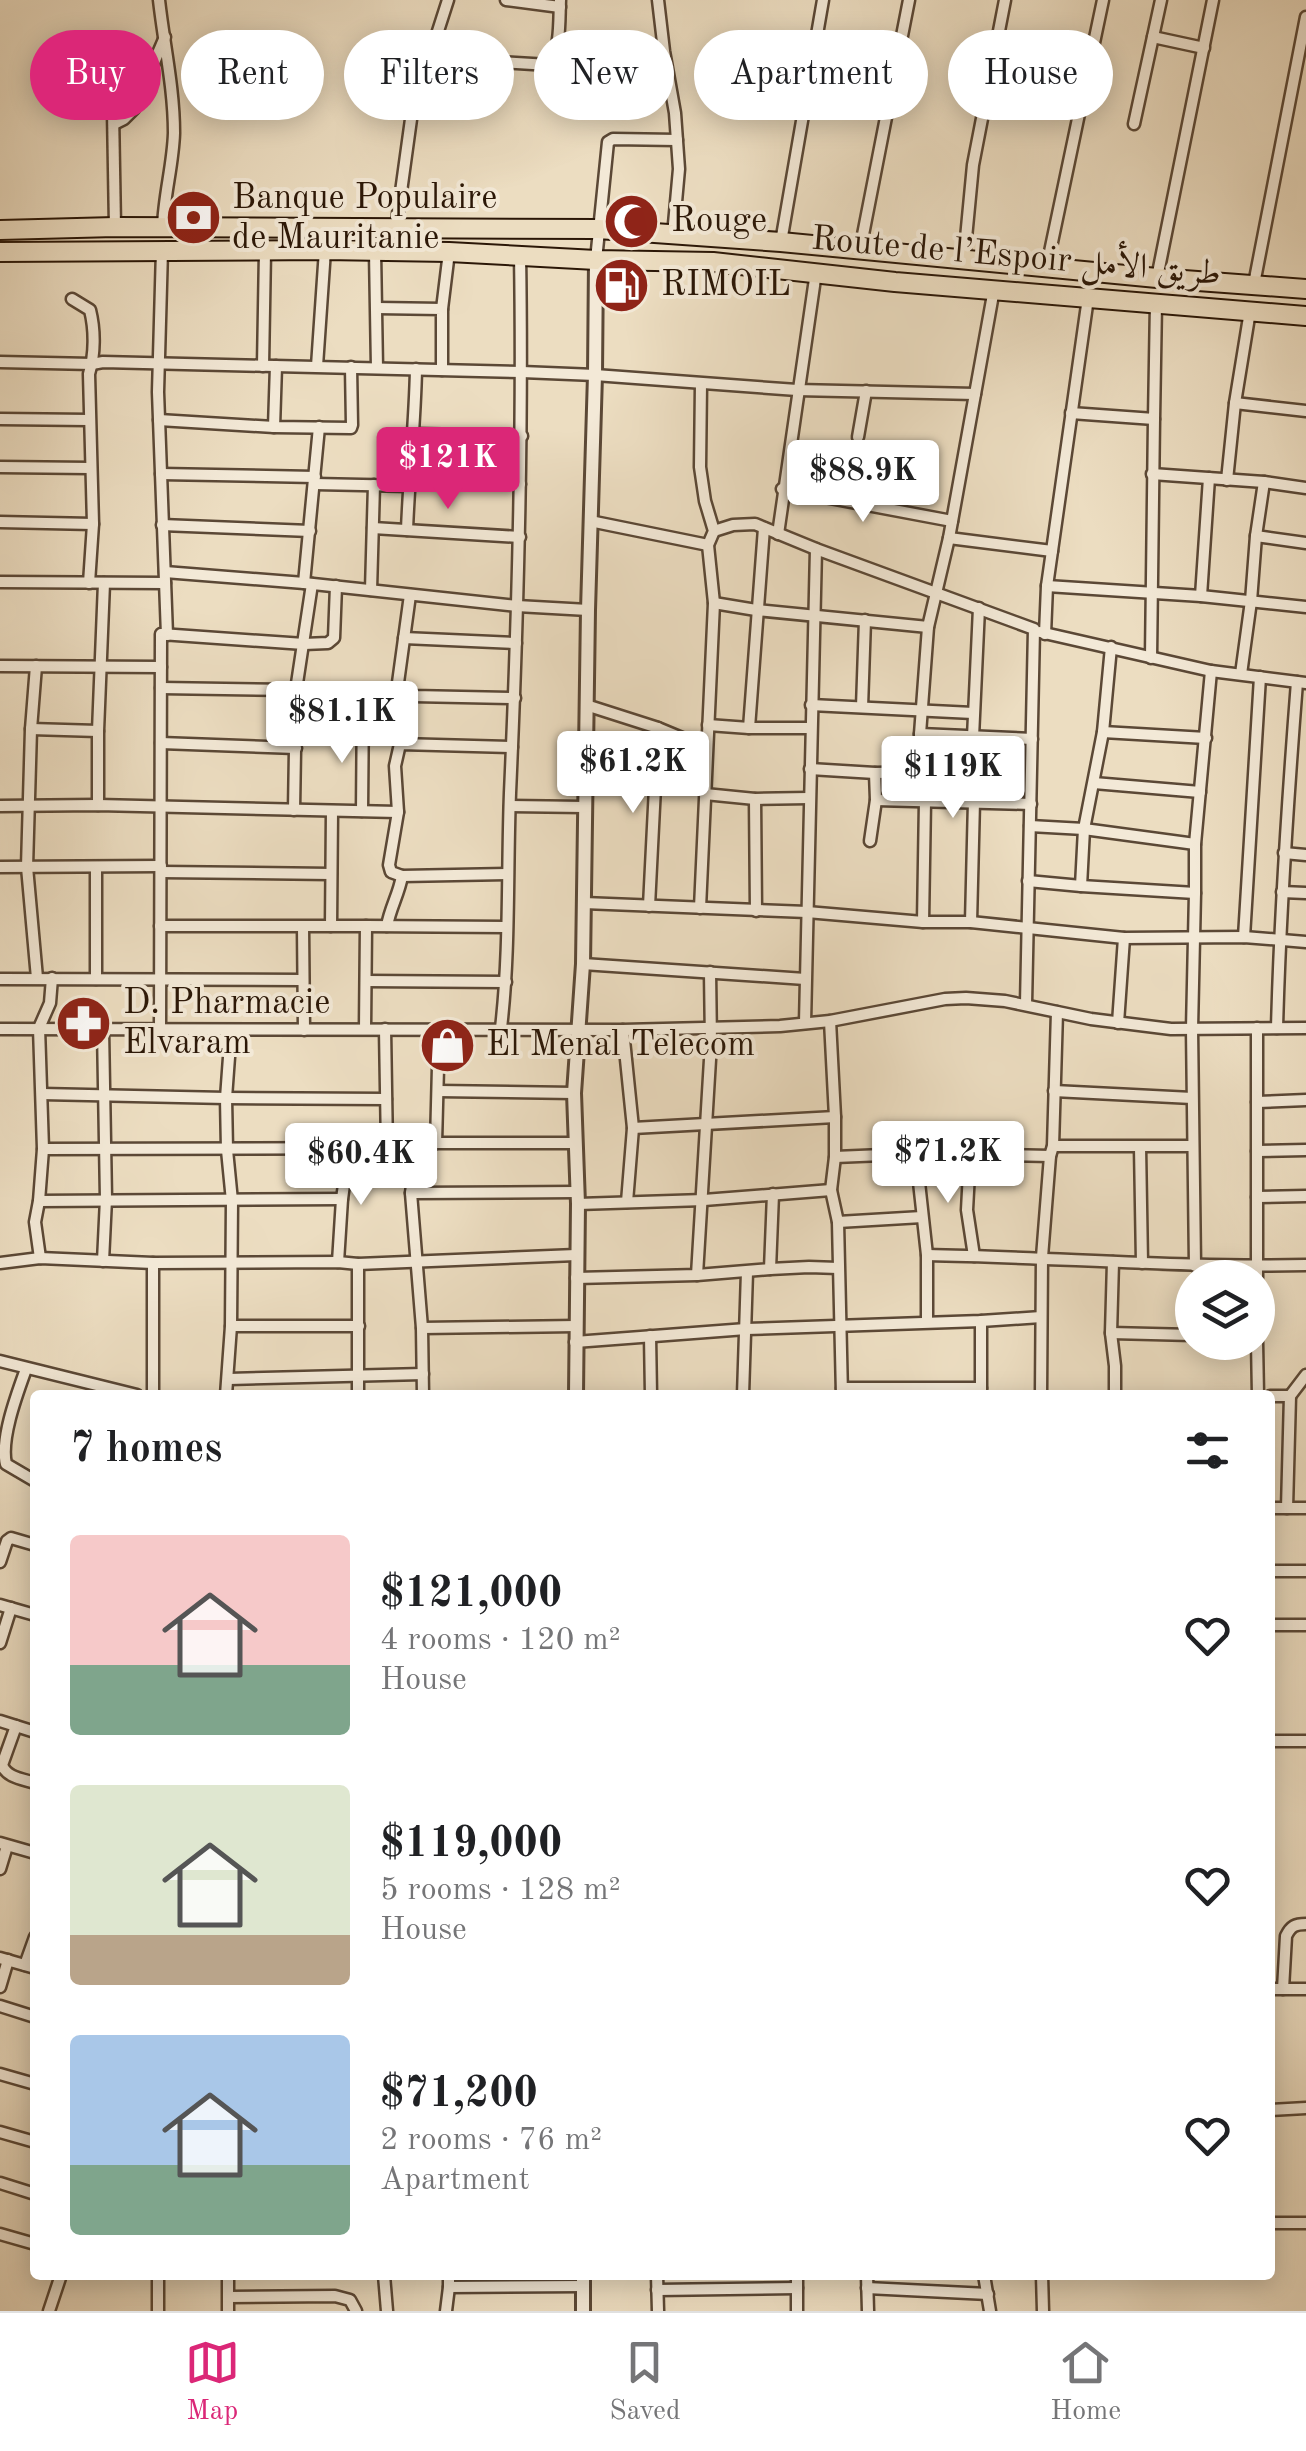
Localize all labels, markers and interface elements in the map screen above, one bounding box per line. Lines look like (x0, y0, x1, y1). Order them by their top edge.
chip: Buy (30, 30, 161, 120)
chip: Rent (181, 30, 324, 120)
chip: Filters (344, 30, 514, 120)
chip: New (534, 30, 674, 120)
chip: Apartment (694, 30, 928, 120)
chip: House (948, 30, 1113, 120)
place label: Banque Populaire de Mauritanie (232, 181, 497, 256)
bank icon: Banque Populaire de Mauritanie (163, 188, 223, 248)
mosque icon: Rouge (602, 191, 662, 251)
place label: Rouge (671, 204, 767, 239)
street label: Route de l’Espoir طريق الأمل (809, 213, 1223, 297)
fuel station icon: RIMOIL (592, 255, 652, 315)
place label: RIMOIL (661, 268, 791, 303)
pin: $121K (378, 427, 518, 512)
pin: $88.9K (782, 440, 944, 525)
text: $121K (399, 443, 497, 475)
text: $88.9K (809, 456, 917, 488)
pin: $81.1K (261, 681, 423, 766)
text: $81.1K (288, 697, 396, 729)
pin: $61.2K (552, 731, 714, 816)
pin: $119K (883, 736, 1023, 821)
text: $61.2K (579, 747, 687, 779)
text: $119K (904, 752, 1002, 784)
place label: D. Pharmacie Elvaram (123, 986, 330, 1061)
pharmacy icon: D. Pharmacie Elvaram (54, 993, 114, 1053)
shop icon: El Menal Telecom (417, 1015, 477, 1075)
place label: El Menal Telecom (486, 1028, 755, 1063)
pin: $71.2K (867, 1121, 1029, 1206)
pin: $60.4K (280, 1123, 442, 1208)
text: $71.2K (894, 1137, 1002, 1169)
text: $60.4K (307, 1139, 415, 1171)
map controls (1175, 1260, 1275, 1360)
button: layers (1175, 1260, 1275, 1360)
icon: filters (1180, 1423, 1235, 1478)
text: 7 homes (70, 1429, 222, 1471)
text: $121,000 (380, 1574, 562, 1616)
icon: home (150, 1575, 270, 1695)
icon: heart (1180, 1608, 1235, 1663)
text: 4 rooms · 120 m² (380, 1625, 621, 1657)
text: House (380, 1665, 467, 1697)
text: $119,000 (380, 1824, 562, 1866)
icon: home (150, 1825, 270, 1945)
icon: heart (1180, 1858, 1235, 1913)
text: 5 rooms · 128 m² (380, 1875, 621, 1907)
text: House (380, 1915, 467, 1947)
text: $71,200 (380, 2074, 538, 2116)
icon: home (150, 2075, 270, 2195)
icon: heart (1180, 2108, 1235, 2163)
text: 2 rooms · 76 m² (380, 2125, 602, 2157)
text: Apartment (380, 2165, 530, 2197)
tab: Map (185, 2335, 240, 2430)
tab: Saved (609, 2335, 681, 2430)
tab: Home (1050, 2335, 1121, 2430)

